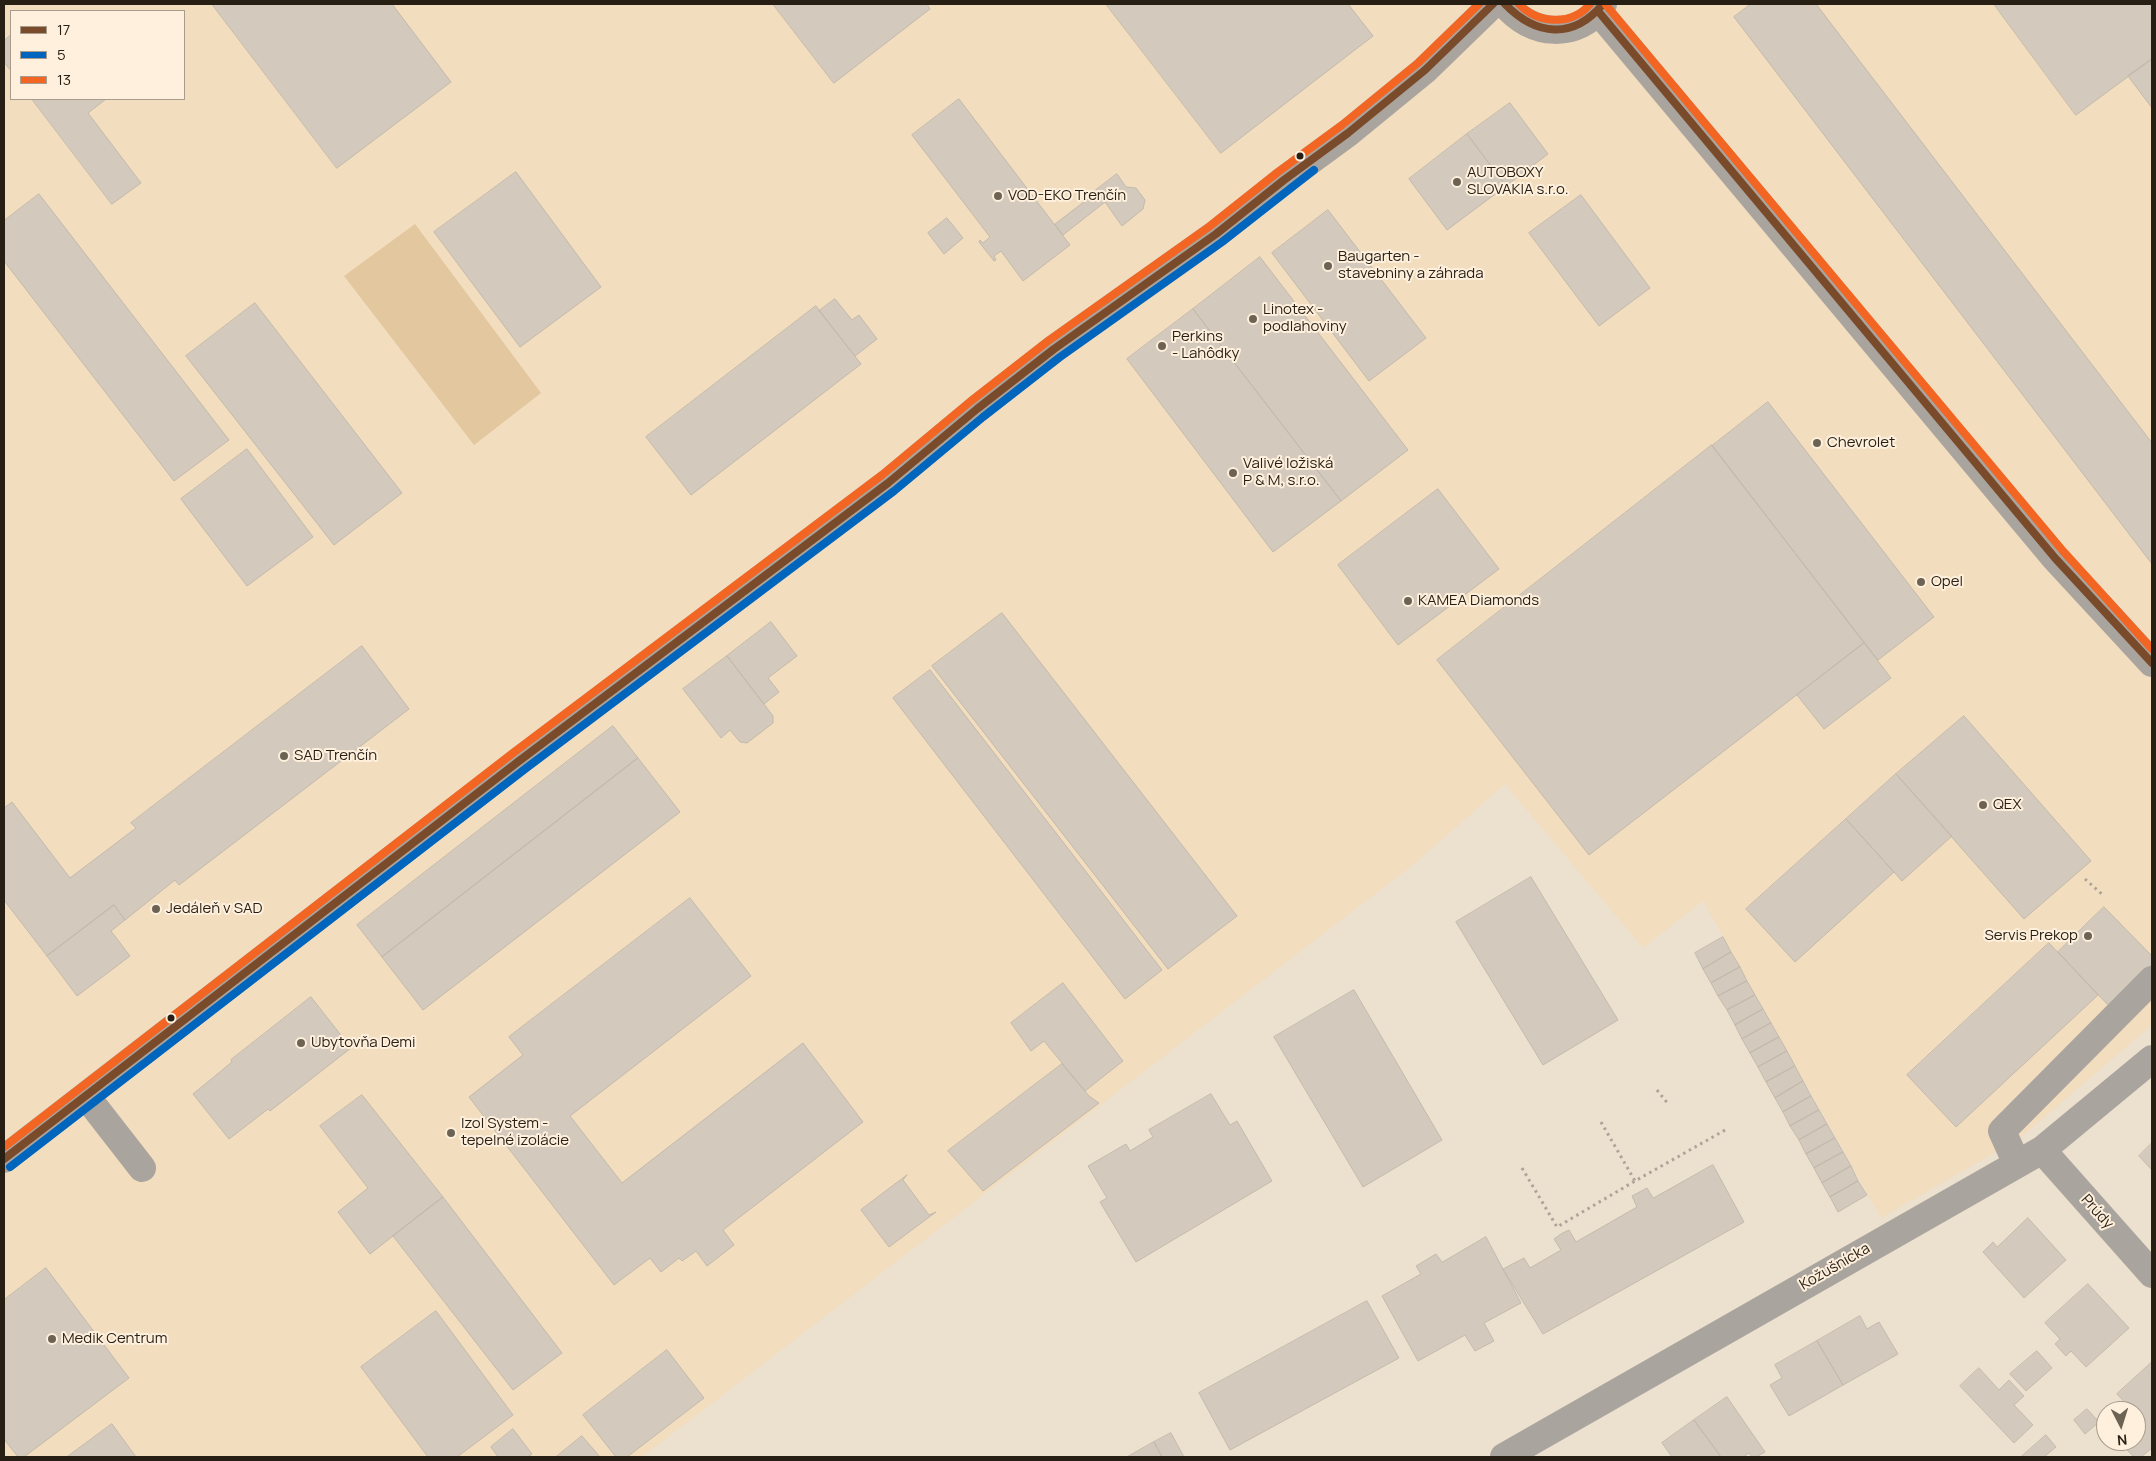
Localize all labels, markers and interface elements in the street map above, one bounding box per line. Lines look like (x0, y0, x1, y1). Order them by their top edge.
legend (10, 10, 185, 100)
text: 17 (57, 19, 70, 40)
text: 5 (57, 44, 66, 65)
text: 13 (57, 69, 71, 90)
unlabelled marker (1295, 151, 1305, 161)
place label: AUTOBOXY SLOVAKIA s.r.o. (1467, 164, 1568, 199)
marker: AUTOBOXY SLOVAKIA s.r.o. (1451, 176, 1463, 188)
place label: VOD-EKO Trenčín (1008, 187, 1126, 205)
marker: VOD-EKO Trenčín (992, 190, 1004, 202)
place label: Baugarten - stavebniny a záhrada (1338, 248, 1484, 283)
marker: Baugarten - stavebniny a záhrada (1322, 260, 1334, 272)
place label: Linotex - podlahoviny (1263, 301, 1347, 336)
marker: Linotex - podlahoviny (1247, 313, 1259, 325)
place label: Perkins - Lahôdky (1172, 328, 1239, 363)
marker: Perkins - Lahôdky (1156, 340, 1168, 352)
place label: Chevrolet (1827, 434, 1895, 452)
marker: Chevrolet (1811, 437, 1823, 449)
place label: Valivé ložiská P & M, s.r.o. (1243, 455, 1333, 490)
marker: Valivé ložiská P & M, s.r.o. (1227, 467, 1239, 479)
place label: Opel (1931, 573, 1963, 591)
marker: Opel (1915, 576, 1927, 588)
place label: KAMEA Diamonds (1418, 592, 1539, 610)
marker: KAMEA Diamonds (1402, 595, 1414, 607)
place label: SAD Trenčín (294, 747, 377, 765)
marker: SAD Trenčín (278, 750, 290, 762)
place label: QEX (1993, 796, 2021, 814)
marker: QEX (1977, 799, 1989, 811)
place label: Jedáleň v SAD (166, 900, 263, 918)
marker: Jedáleň v SAD (150, 903, 162, 915)
place label: Servis Prekop (1984, 927, 2078, 945)
marker: Servis Prekop (2082, 930, 2094, 942)
unlabelled marker (166, 1013, 176, 1023)
place label: Ubytovňa Demi (311, 1034, 416, 1052)
marker: Ubytovňa Demi (295, 1037, 307, 1049)
place label: Izol System - tepelné izolácie (461, 1115, 569, 1150)
marker: Izol System - tepelné izolácie (445, 1127, 457, 1139)
street label: Prúdy (2077, 1191, 2117, 1233)
street label: Kožušnícka (1797, 1240, 1873, 1294)
place label: Medik Centrum (62, 1330, 167, 1348)
marker: Medik Centrum (46, 1333, 58, 1345)
north arrow (2096, 1401, 2146, 1451)
text: N (2116, 1431, 2128, 1450)

